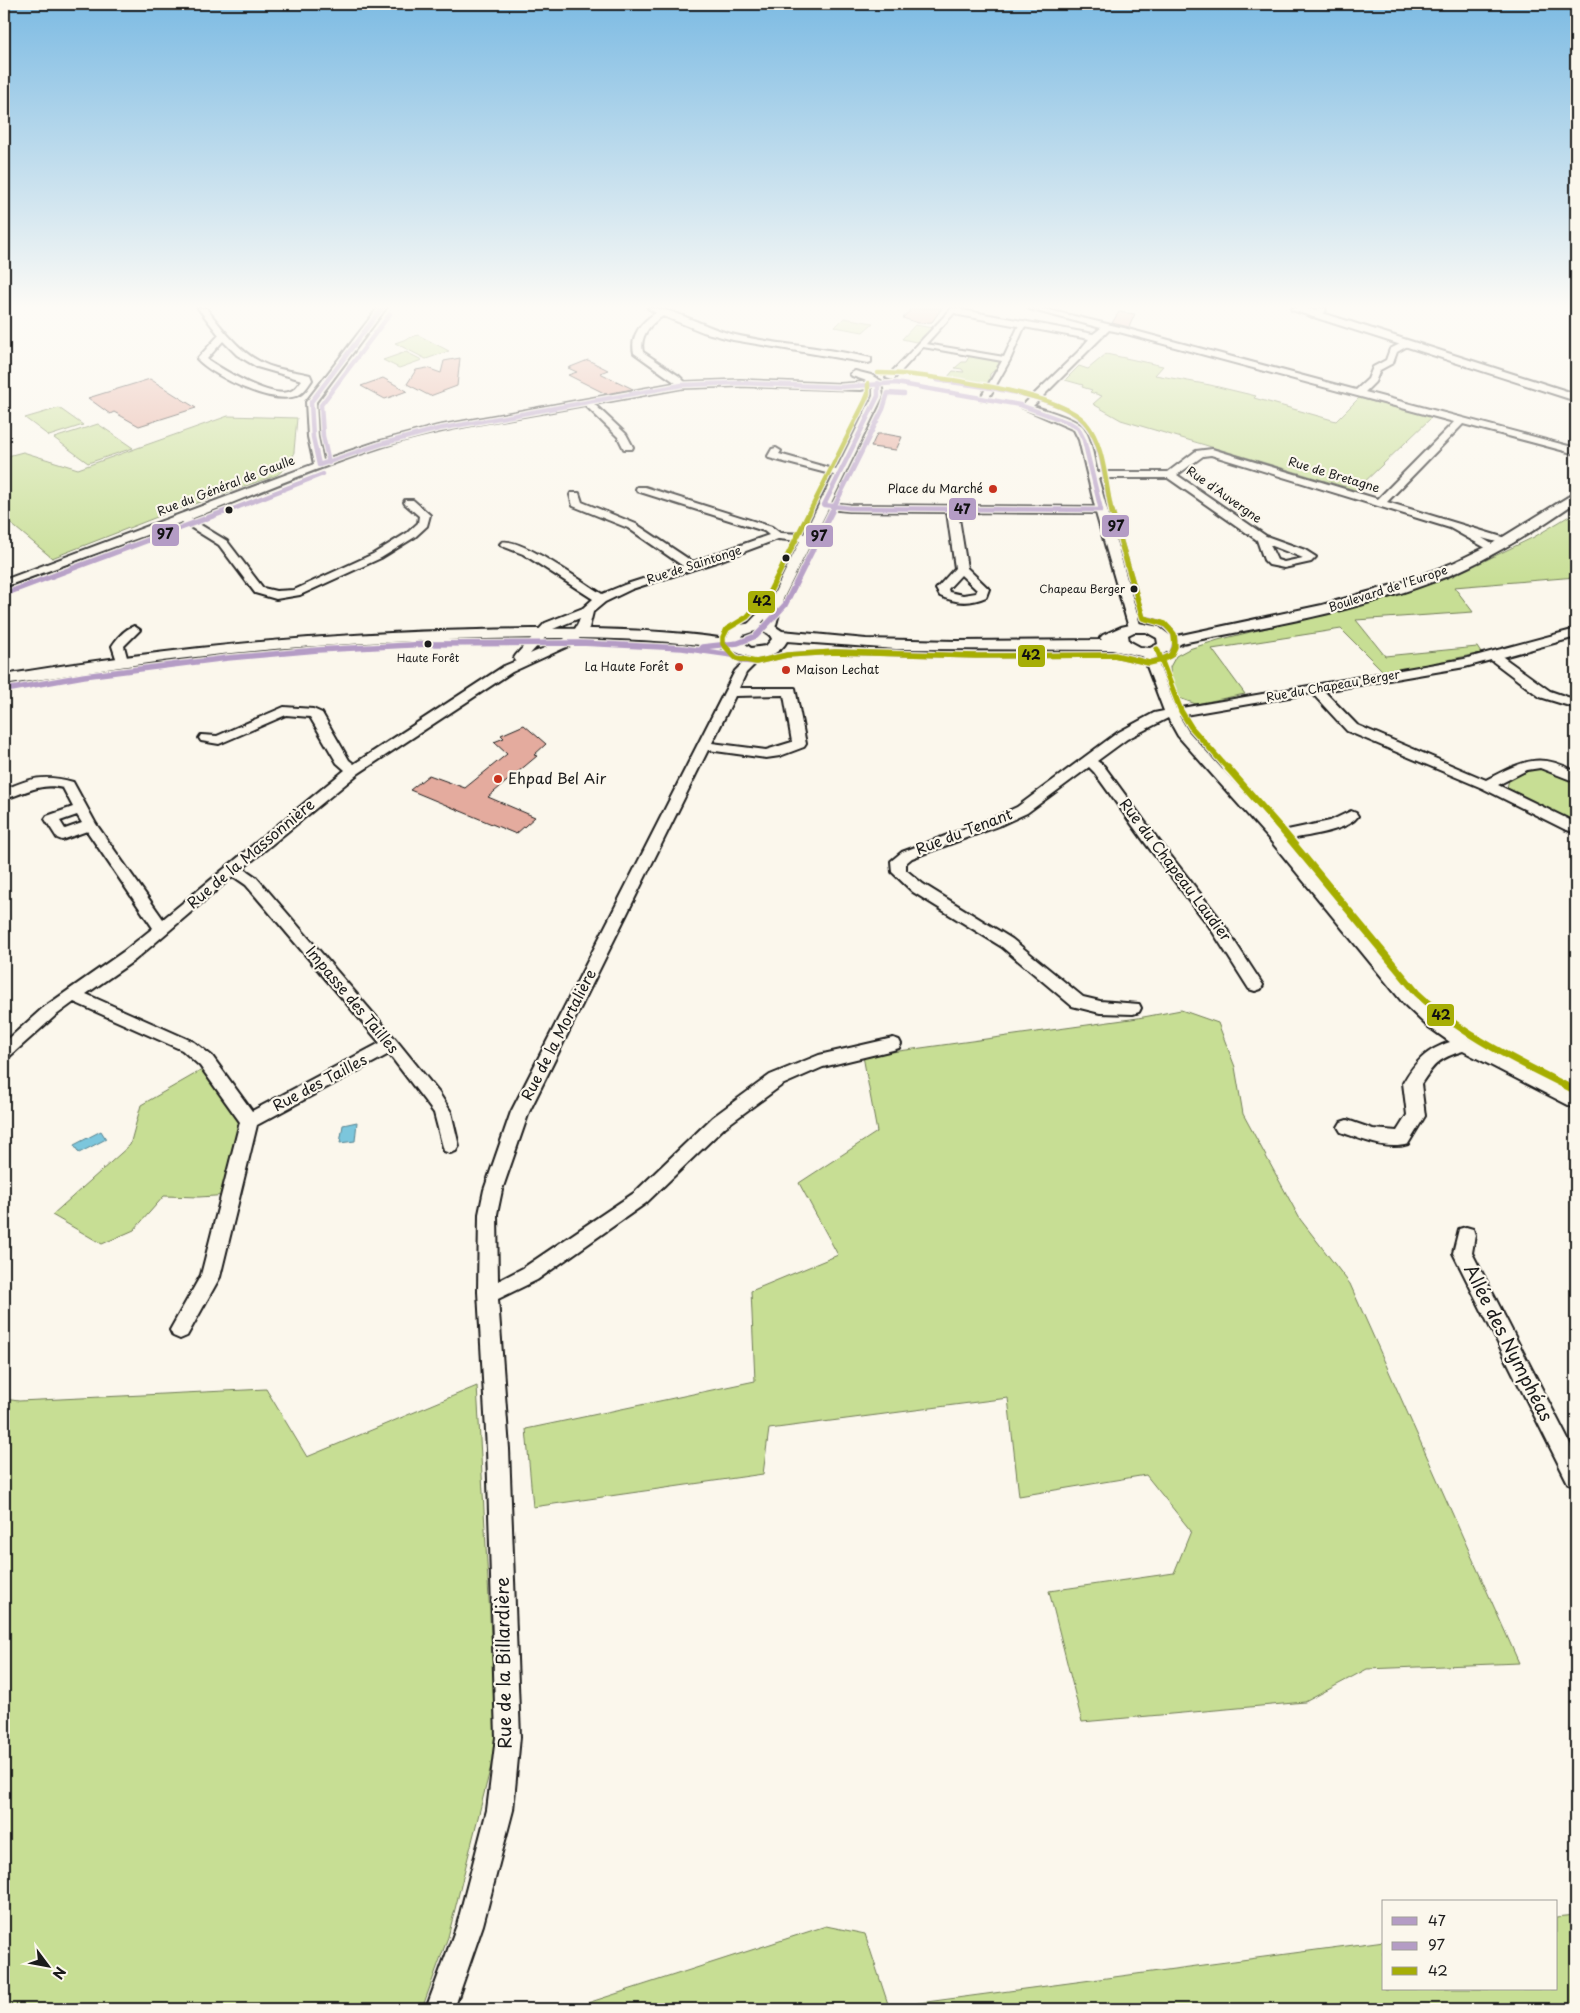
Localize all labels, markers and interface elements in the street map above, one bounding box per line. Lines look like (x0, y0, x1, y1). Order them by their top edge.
street label: Rue du Général de Gaulle (154, 450, 297, 520)
street label: Rue de Bretagne (1286, 452, 1382, 497)
street label: Rue d'Auvergne (1183, 461, 1266, 527)
place label: Place du Marché (888, 479, 983, 497)
marker: Place du Marché (987, 483, 999, 495)
line badge: 47 (948, 497, 977, 521)
text: 47 (954, 498, 971, 519)
unlabelled marker (224, 505, 234, 515)
line badge: 97 (1101, 514, 1130, 538)
text: 97 (1108, 515, 1125, 536)
line badge: 97 (151, 523, 180, 547)
text: 97 (157, 523, 174, 544)
line badge: 97 (805, 524, 834, 548)
text: 97 (811, 525, 828, 546)
street label: Rue de Saintonge (644, 540, 744, 588)
unlabelled marker (781, 553, 791, 563)
street label: Boulevard de l'Europe (1326, 560, 1450, 616)
place label: Chapeau Berger (1039, 580, 1126, 597)
marker: Chapeau Berger (1129, 584, 1139, 594)
line badge: 42 (747, 590, 776, 614)
text: 42 (753, 590, 772, 611)
marker: Haute Forêt (423, 639, 433, 649)
line badge: 42 (1017, 644, 1046, 668)
text: 42 (1022, 644, 1041, 665)
place label: Haute Forêt (397, 649, 460, 666)
place label: La Haute Forêt (584, 657, 669, 675)
place label: Maison Lechat (796, 660, 879, 678)
marker: La Haute Forêt (673, 661, 685, 673)
marker: Maison Lechat (780, 664, 792, 676)
street label: Rue du Chapeau Berger (1264, 664, 1402, 706)
place label: Ehpad Bel Air (508, 766, 606, 789)
marker: Ehpad Bel Air (492, 773, 504, 785)
street label: Rue de la Massonnière (181, 792, 319, 913)
street label: Rue du Chapeau Laudier (1115, 793, 1238, 946)
street label: Rue du Tenant (912, 802, 1015, 860)
street label: Impasse des Tailles (301, 940, 405, 1058)
street label: Rue de la Mortalière (515, 965, 601, 1104)
line badge: 42 (1426, 1003, 1455, 1027)
text: 42 (1432, 1004, 1451, 1025)
street label: Rue des Tailles (268, 1047, 371, 1116)
street label: Allée des Nymphéas (1458, 1259, 1561, 1425)
street label: Rue de la Billardière (487, 1577, 517, 1749)
legend (1382, 1900, 1558, 1990)
text: 47 (1428, 1908, 1446, 1931)
text: 97 (1428, 1932, 1446, 1955)
north arrow (22, 1940, 72, 1990)
text: 42 (1428, 1958, 1448, 1981)
text: N (48, 1963, 71, 1983)

